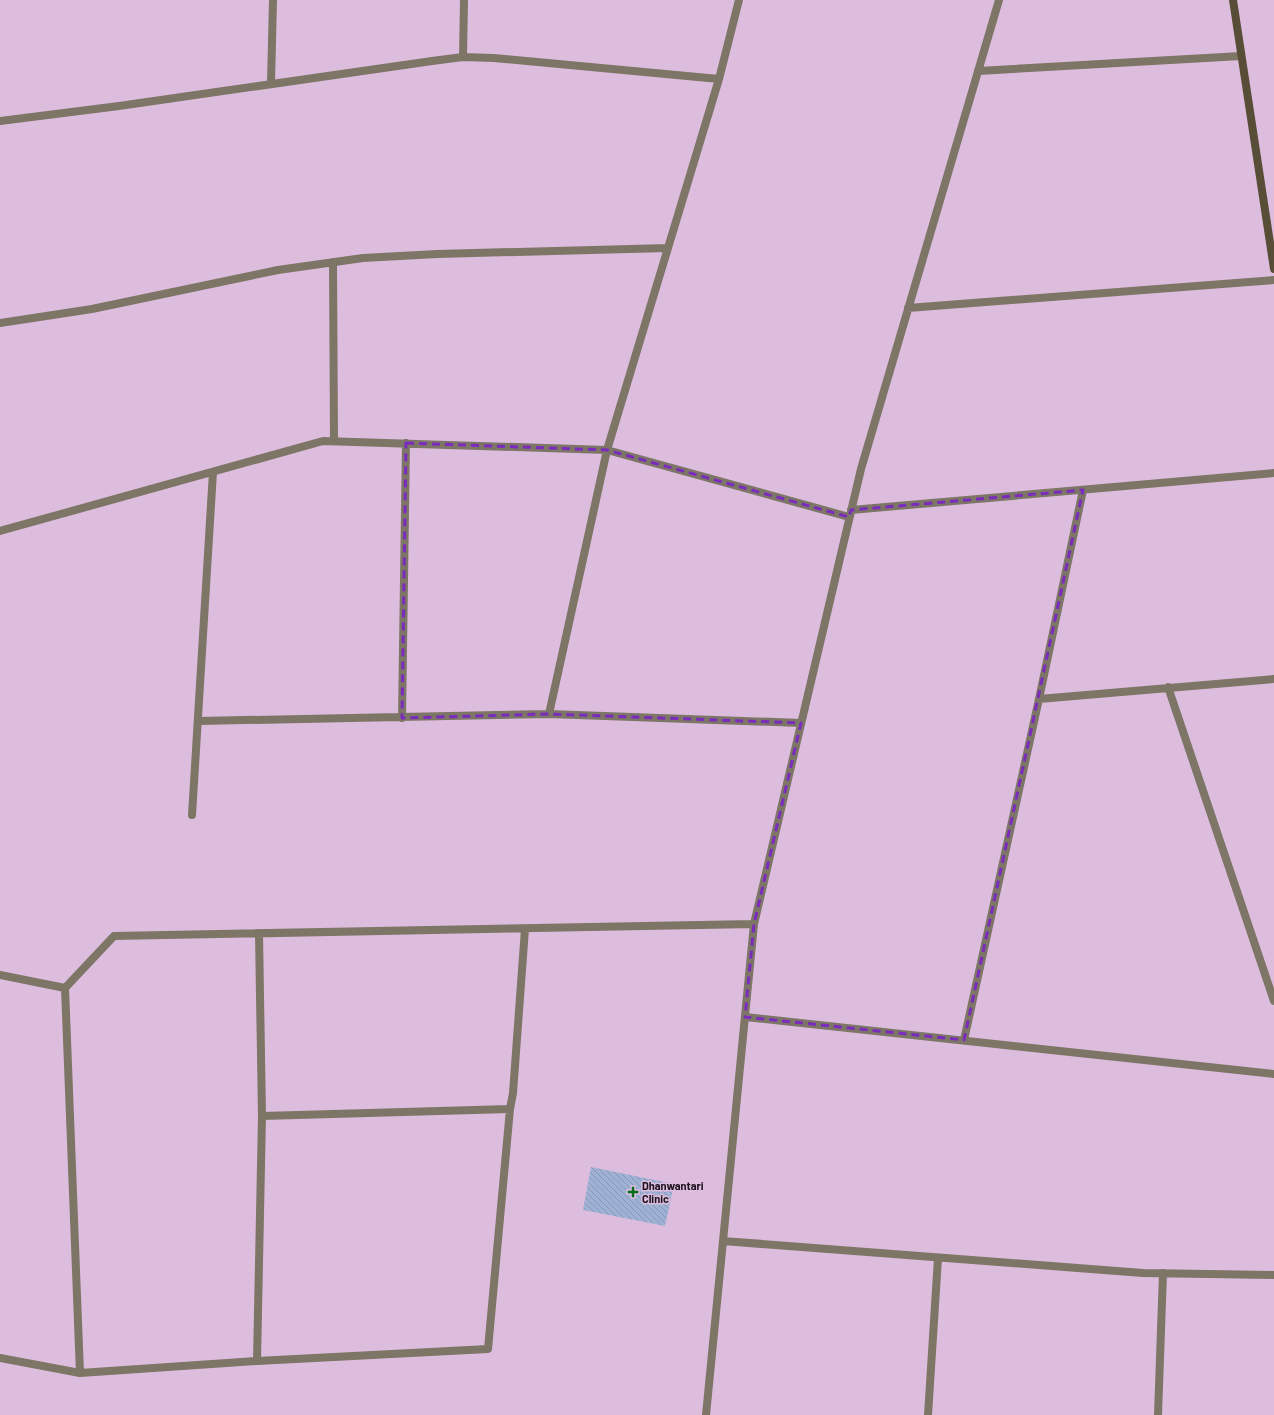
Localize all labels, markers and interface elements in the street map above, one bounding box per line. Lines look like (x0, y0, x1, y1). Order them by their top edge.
place label: Dhanwantari Clinic (642, 1179, 704, 1205)
marker: Dhanwantari Clinic (627, 1186, 639, 1198)

